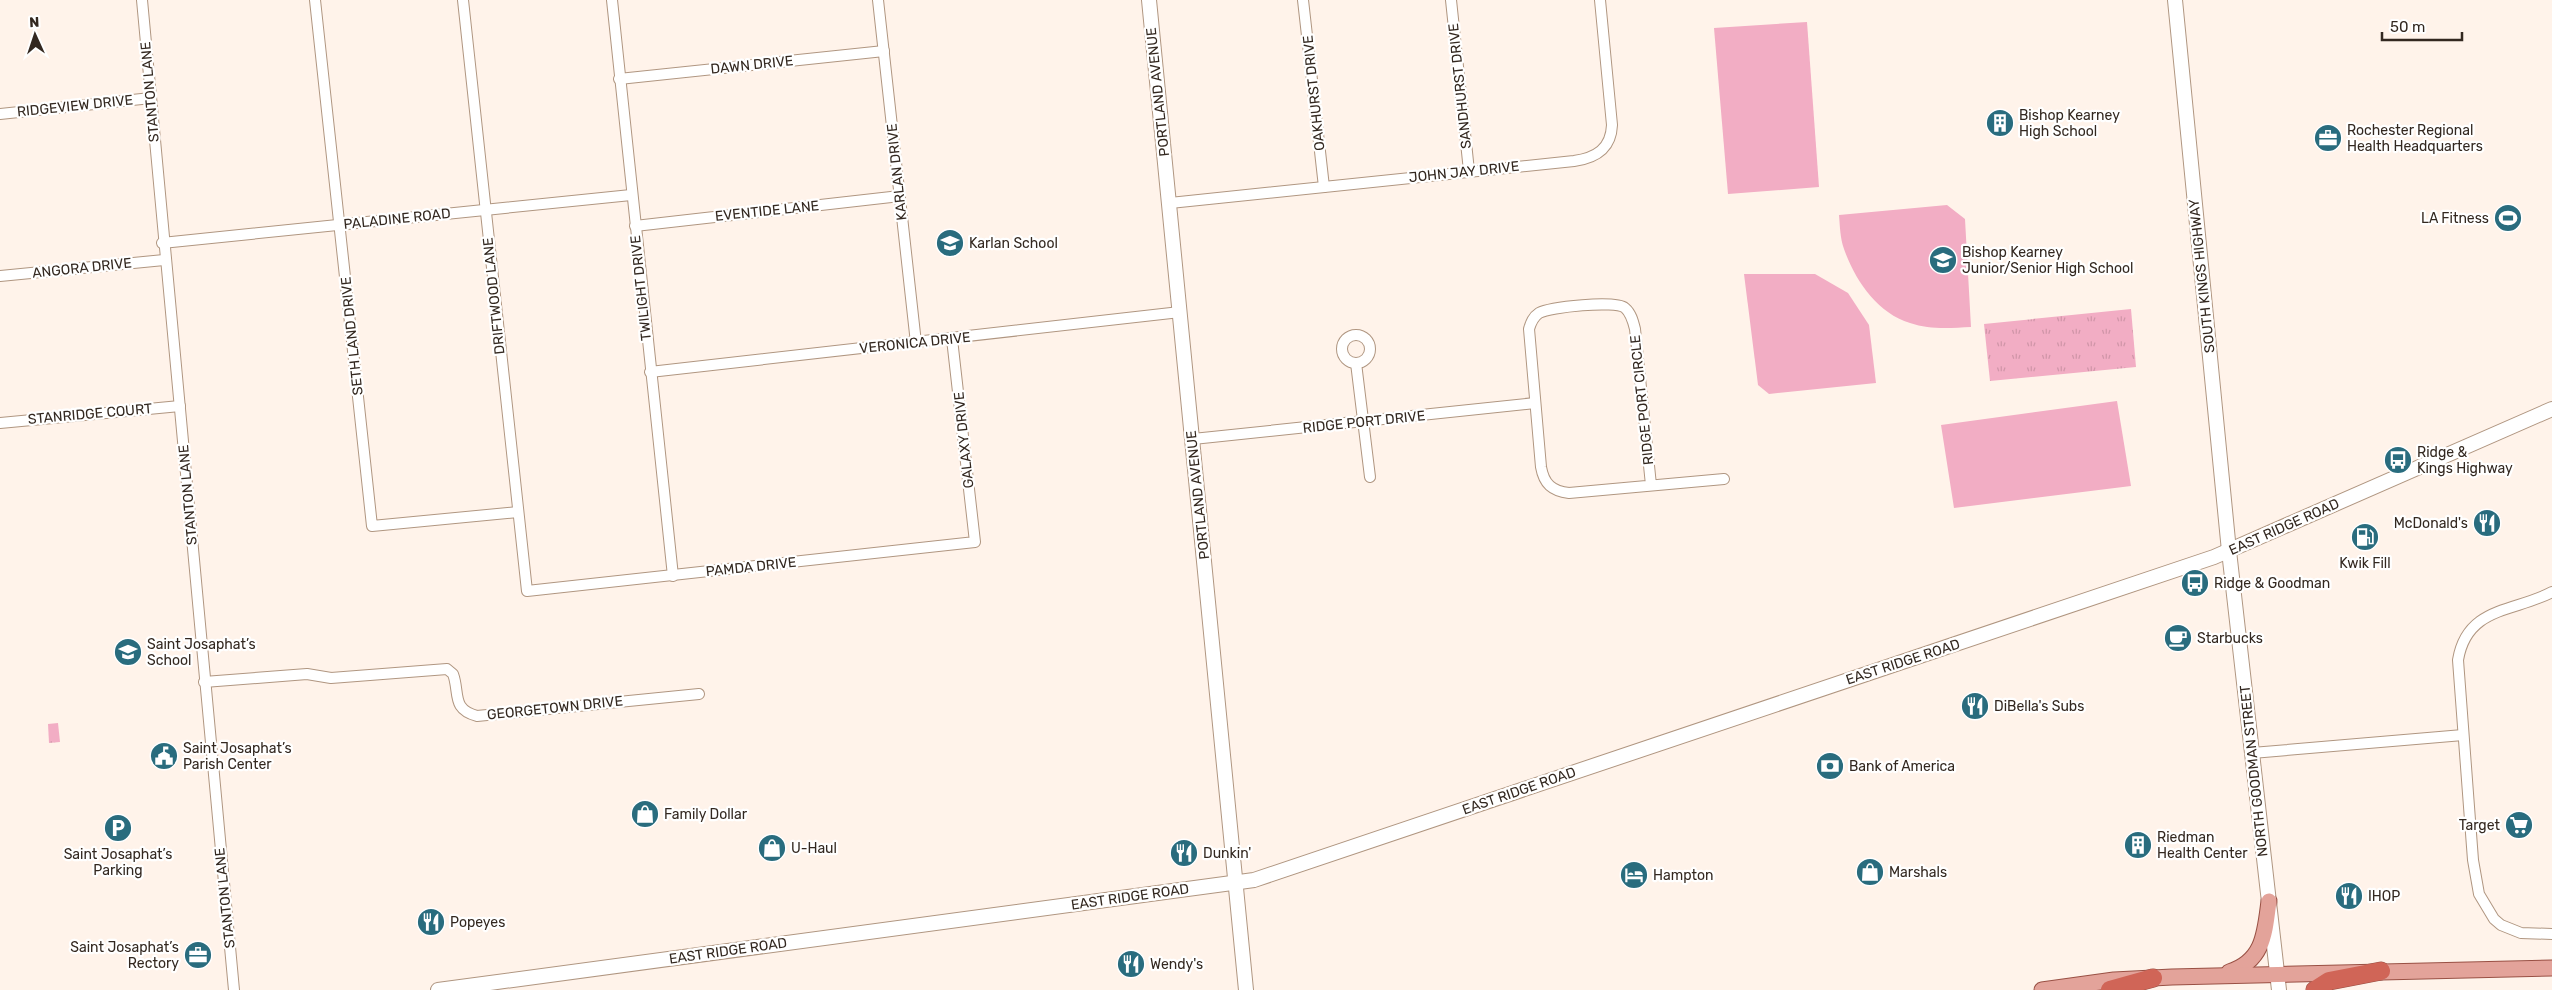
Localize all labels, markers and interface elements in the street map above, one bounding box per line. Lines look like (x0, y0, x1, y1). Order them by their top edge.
north arrow (10, 10, 60, 60)
scale bar (2382, 10, 2462, 42)
text: N (29, 14, 40, 31)
text: 50 m (2390, 18, 2425, 36)
street label: SANDHURST DRIVE (1445, 22, 1475, 150)
street label: PORTLAND AVENUE (1143, 27, 1173, 157)
street label: OAKHURST DRIVE (1299, 34, 1329, 152)
street label: STANTON LANE (137, 41, 163, 143)
street label: DAWN DRIVE (710, 52, 794, 78)
street label: RIDGEVIEW DRIVE (16, 91, 134, 121)
place label: Bishop Kearney High School (2019, 107, 2120, 140)
building icon: Bishop Kearney High School (1985, 108, 2015, 138)
place label: Rochester Regional Health Headquarters (2347, 122, 2483, 155)
street label: KARLAN DRIVE (883, 123, 911, 221)
office icon: Rochester Regional Health Headquarters (2313, 123, 2343, 153)
street label: JOHN JAY DRIVE (1408, 158, 1520, 186)
street label: EVENTIDE LANE (714, 197, 820, 225)
street label: SOUTH KINGS HIGHWAY (2185, 198, 2219, 354)
sports icon: LA Fitness (2493, 203, 2523, 233)
street label: PALADINE ROAD (343, 205, 451, 233)
place label: LA Fitness (2421, 210, 2489, 227)
school or university icon: Karlan School (935, 228, 965, 258)
street label: TWILIGHT DRIVE (627, 234, 655, 342)
place label: Karlan School (969, 235, 1058, 252)
street label: DRIFTWOOD LANE (479, 237, 509, 355)
place label: Bishop Kearney Junior/Senior High School (1962, 244, 2133, 277)
school or university icon: Bishop Kearney Junior/Senior High School (1928, 245, 1958, 275)
street label: ANGORA DRIVE (31, 254, 133, 282)
street label: SETH LAND DRIVE (337, 276, 367, 396)
street label: VERONICA DRIVE (859, 329, 971, 357)
street label: RIDGE PORT CIRCLE (1627, 334, 1657, 466)
street label: GALAXY DRIVE (950, 391, 978, 489)
street label: STANRIDGE COURT (27, 400, 153, 428)
street label: RIDGE PORT DRIVE (1302, 407, 1426, 437)
street label: PORTLAND AVENUE (1183, 430, 1213, 560)
street label: STANTON LANE (175, 444, 201, 546)
place label: Ridge & Kings Highway (2417, 444, 2513, 477)
bus stop icon: Ridge & Kings Highway (2383, 445, 2413, 475)
street label: EAST RIDGE ROAD (2226, 495, 2342, 559)
restaurant icon: McDonald's (2472, 508, 2502, 538)
place label: McDonald's (2394, 515, 2468, 532)
fuel station icon: Kwik Fill (2350, 522, 2380, 552)
street label: PAMDA DRIVE (705, 554, 797, 580)
place label: Kwik Fill (2339, 555, 2391, 572)
bus stop icon: Ridge & Goodman (2180, 568, 2210, 598)
place label: Ridge & Goodman (2214, 575, 2330, 592)
cafe icon: Starbucks (2163, 623, 2193, 653)
place label: Starbucks (2197, 630, 2263, 647)
place label: Saint Josaphat’s School (147, 636, 256, 669)
street label: EAST RIDGE ROAD (1844, 636, 1962, 688)
school or university icon: Saint Josaphat’s School (113, 637, 143, 667)
street label: NORTH GOODMAN STREET (2237, 684, 2271, 858)
restaurant icon: DiBella's Subs (1960, 691, 1990, 721)
street label: GEORGETOWN DRIVE (486, 692, 624, 724)
place label: DiBella's Subs (1994, 698, 2084, 715)
place label: Saint Josaphat’s Parish Center (183, 740, 292, 773)
public building icon: Saint Josaphat’s Parish Center (149, 741, 179, 771)
bank icon: Bank of America (1815, 751, 1845, 781)
place label: Bank of America (1849, 758, 1955, 775)
street label: EAST RIDGE ROAD (1460, 764, 1578, 818)
shop icon: Family Dollar (630, 799, 660, 829)
place label: Family Dollar (664, 806, 748, 823)
supermarket icon: Target (2504, 810, 2534, 840)
parking icon: Saint Josaphat’s Parking (103, 813, 133, 843)
place label: Target (2459, 817, 2501, 834)
place label: Riedman Health Center (2157, 829, 2248, 862)
building icon: Riedman Health Center (2123, 830, 2153, 860)
shop icon: U-Haul (757, 833, 787, 863)
restaurant icon: Dunkin' (1169, 838, 1199, 868)
place label: U-Haul (791, 840, 837, 857)
place label: Dunkin' (1203, 845, 1251, 862)
place label: Saint Josaphat’s Parking (64, 846, 172, 879)
street label: STANTON LANE (211, 847, 239, 949)
shop icon: Marshals (1855, 857, 1885, 887)
hotel icon: Hampton (1619, 860, 1649, 890)
place label: Marshals (1889, 864, 1947, 881)
place label: Hampton (1653, 867, 1713, 884)
street label: EAST RIDGE ROAD (1070, 880, 1190, 914)
restaurant icon: IHOP (2334, 881, 2364, 911)
place label: IHOP (2368, 888, 2400, 905)
restaurant icon: Popeyes (416, 907, 446, 937)
place label: Popeyes (450, 914, 505, 931)
street label: EAST RIDGE ROAD (668, 934, 788, 968)
place label: Saint Josaphat’s Rectory (70, 939, 179, 972)
office icon: Saint Josaphat’s Rectory (183, 940, 213, 970)
restaurant icon: Wendy's (1116, 949, 1146, 979)
place label: Wendy's (1150, 956, 1203, 973)

